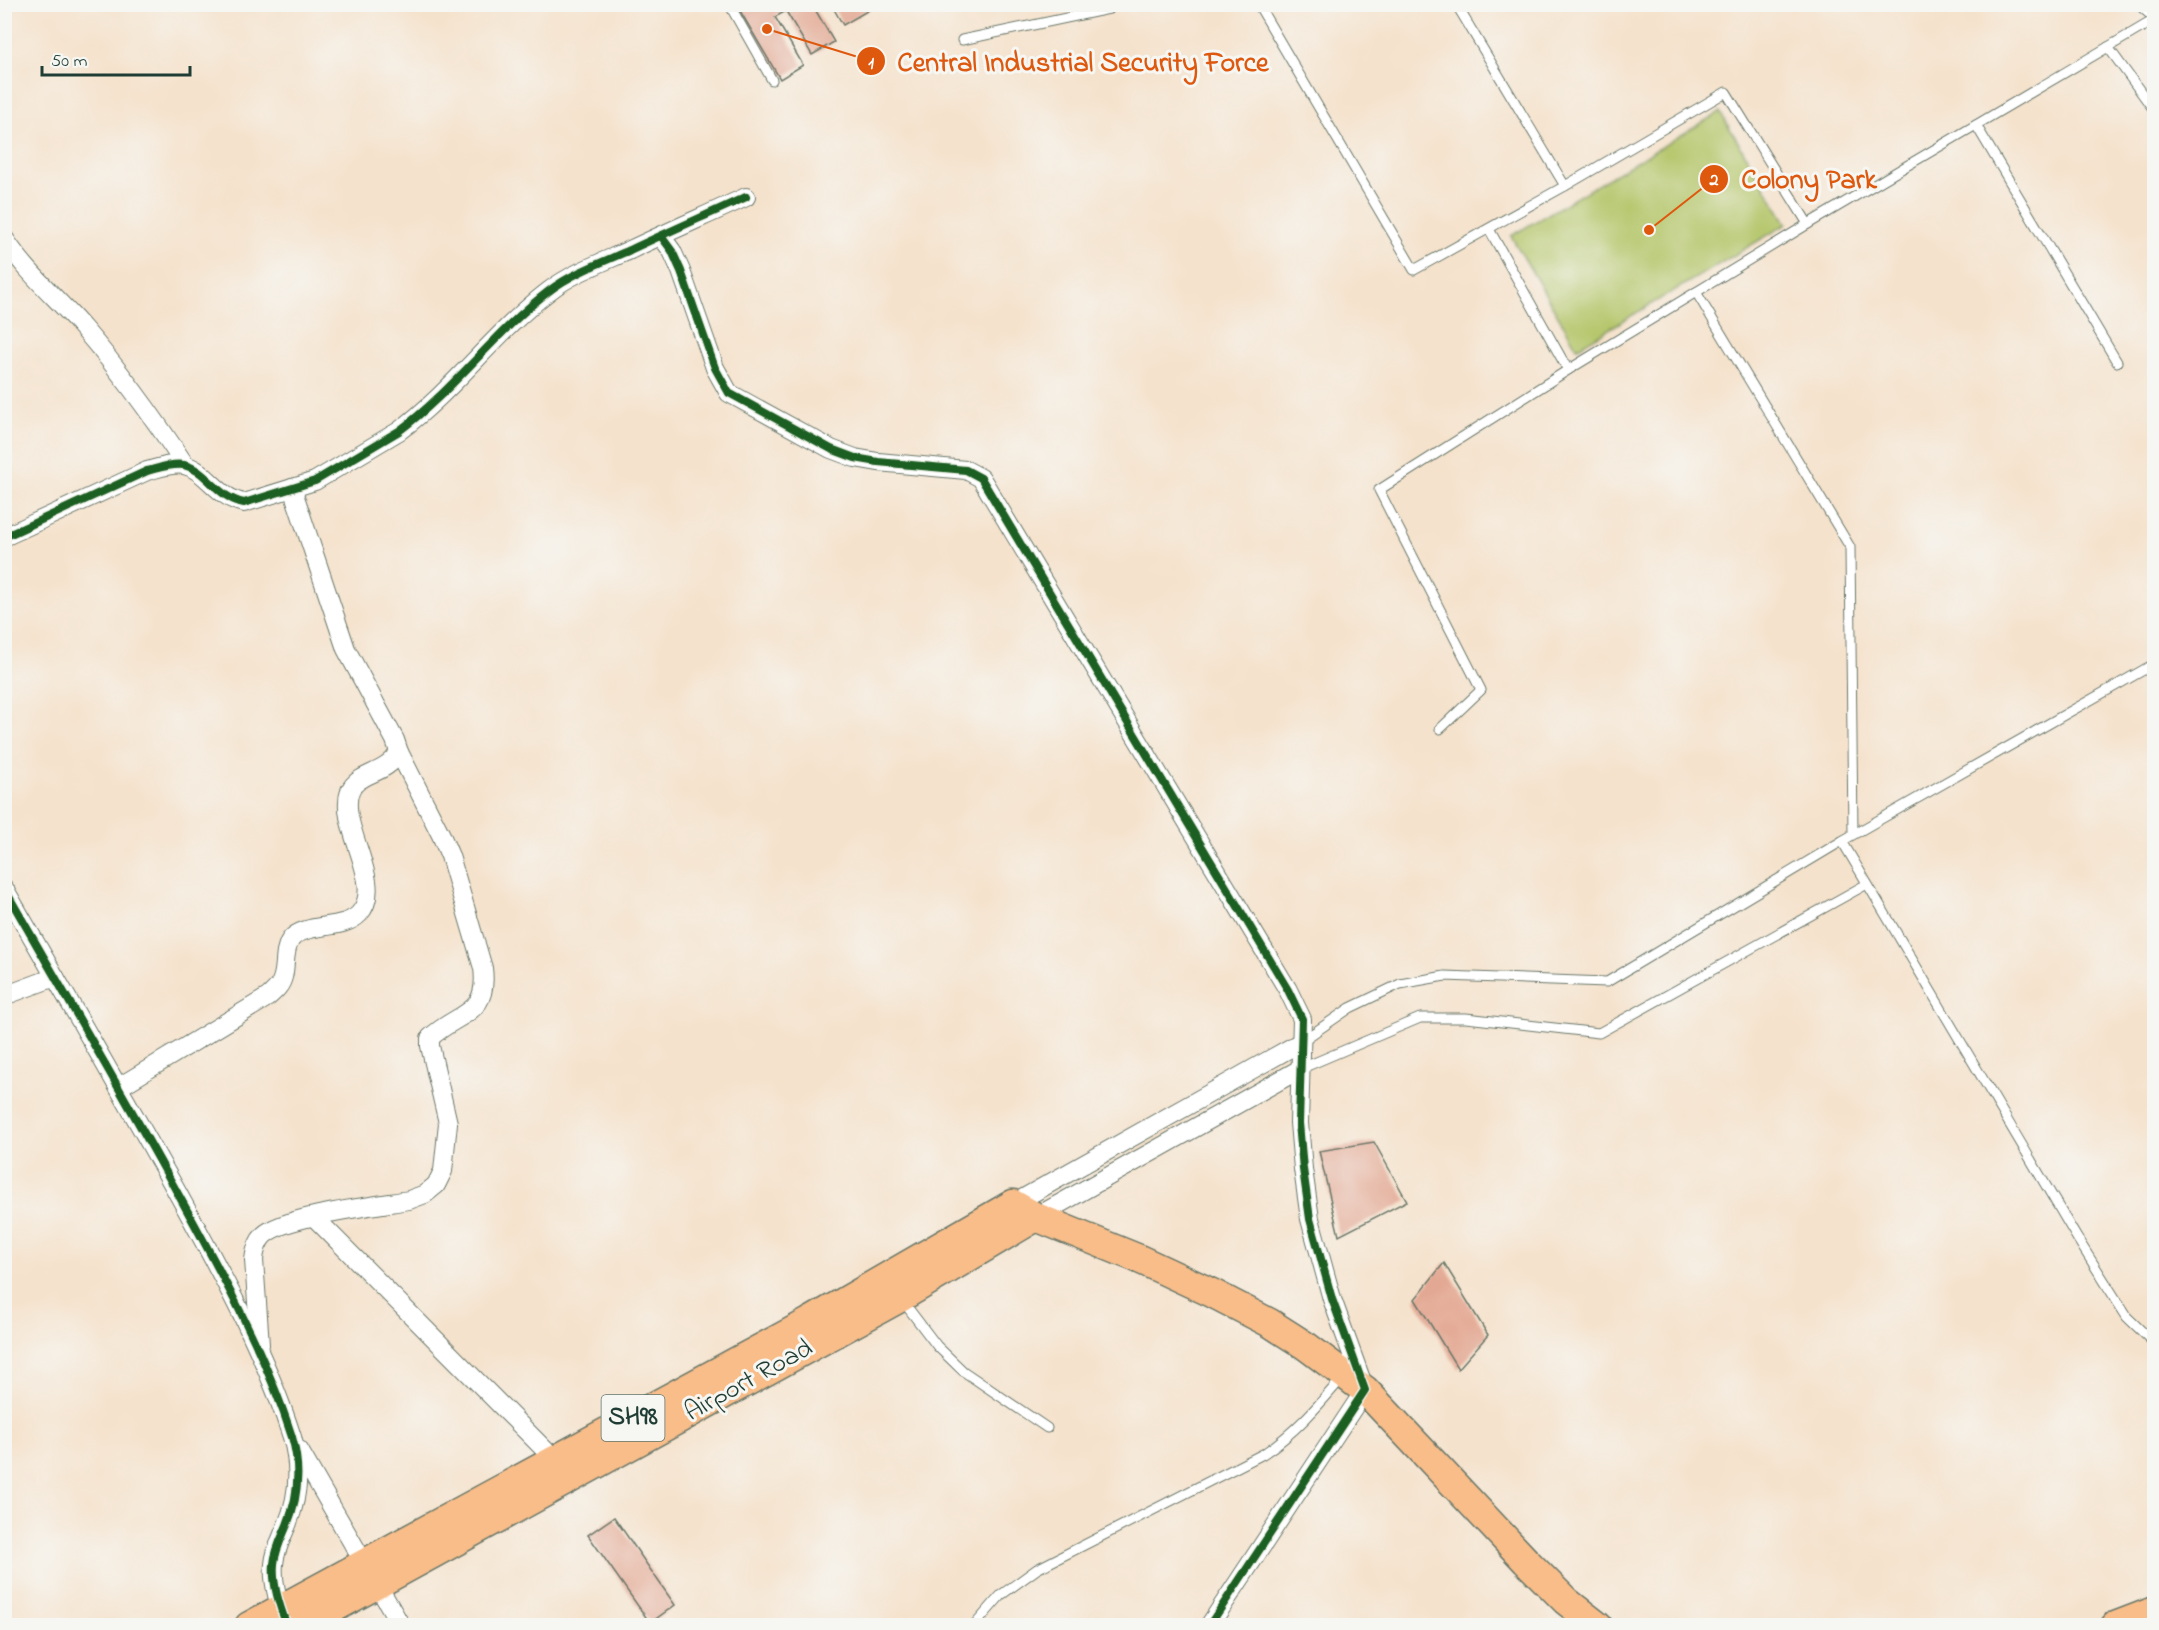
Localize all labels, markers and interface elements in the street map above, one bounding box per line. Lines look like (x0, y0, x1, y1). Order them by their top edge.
callout: Central Industrial Security Force (856, 38, 1281, 84)
scale bar (42, 39, 190, 77)
text: Central Industrial Security Force (897, 44, 1270, 85)
text: 50 m (51, 49, 88, 75)
text: 1 (868, 51, 874, 77)
callout: Colony Park (1699, 156, 1888, 202)
text: Colony Park (1741, 161, 1877, 202)
text: 2 (1709, 168, 1719, 194)
street label: Airport Road (678, 1330, 820, 1432)
road number: SH98 (602, 1395, 664, 1441)

